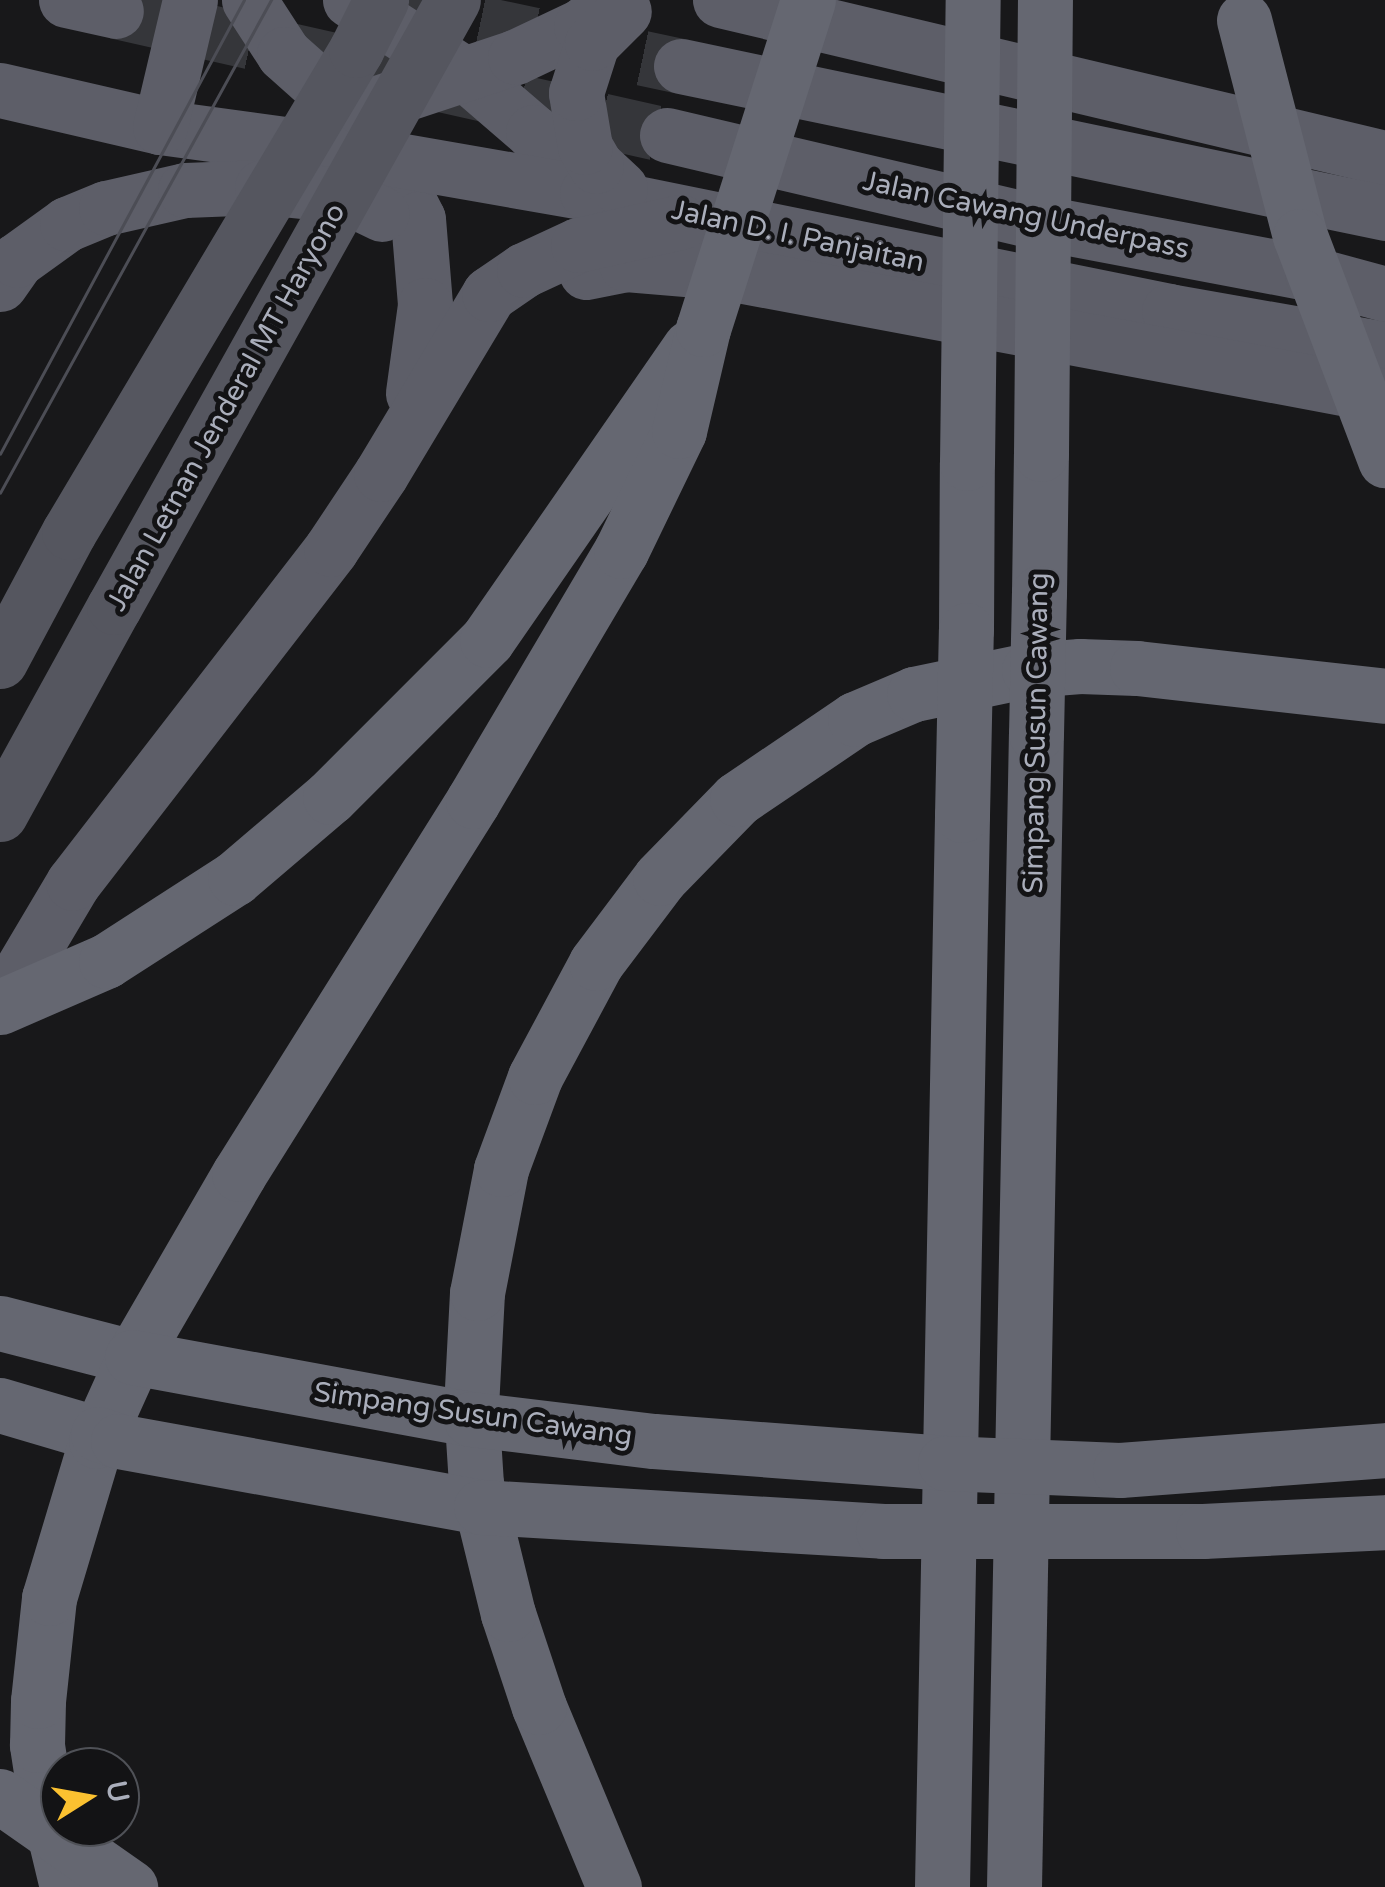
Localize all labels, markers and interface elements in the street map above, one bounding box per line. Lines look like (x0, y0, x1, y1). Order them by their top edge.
street label: Jalan Cawang Underpass (860, 164, 1192, 266)
street label: Jalan D. I. Panjaitan (669, 193, 927, 279)
street label: Jalan Letnan Jenderal MT Haryono (100, 197, 352, 617)
street label: Simpang Susun Cawang (1016, 572, 1056, 894)
street label: Simpang Susun Cawang (312, 1375, 634, 1453)
north arrow (40, 1747, 140, 1847)
text: U (99, 1778, 136, 1805)

